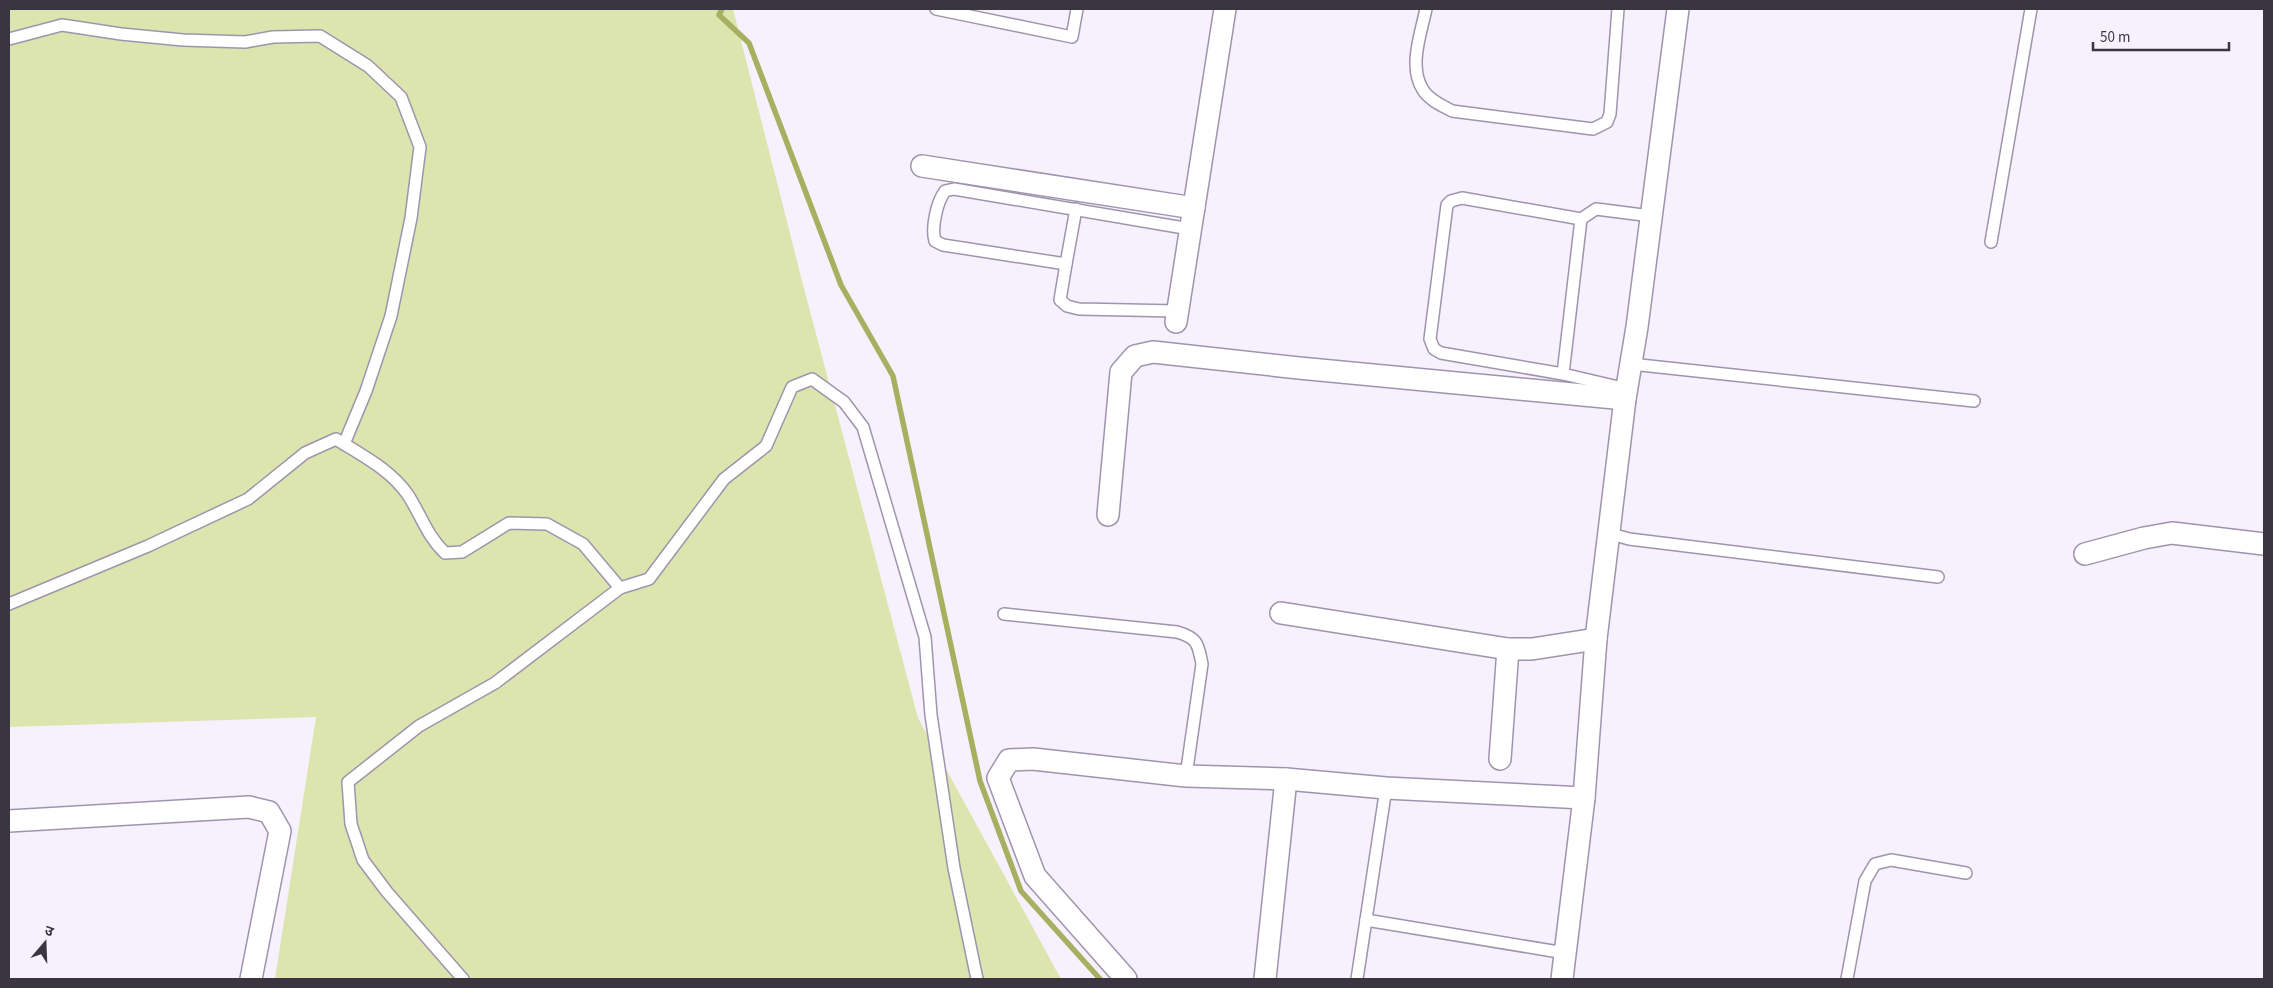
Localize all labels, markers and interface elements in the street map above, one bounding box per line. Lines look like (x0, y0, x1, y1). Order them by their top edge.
scale bar (2093, 20, 2229, 52)
text: 50 m (2100, 27, 2130, 48)
north arrow (20, 918, 70, 968)
text: उ (42, 921, 57, 943)

